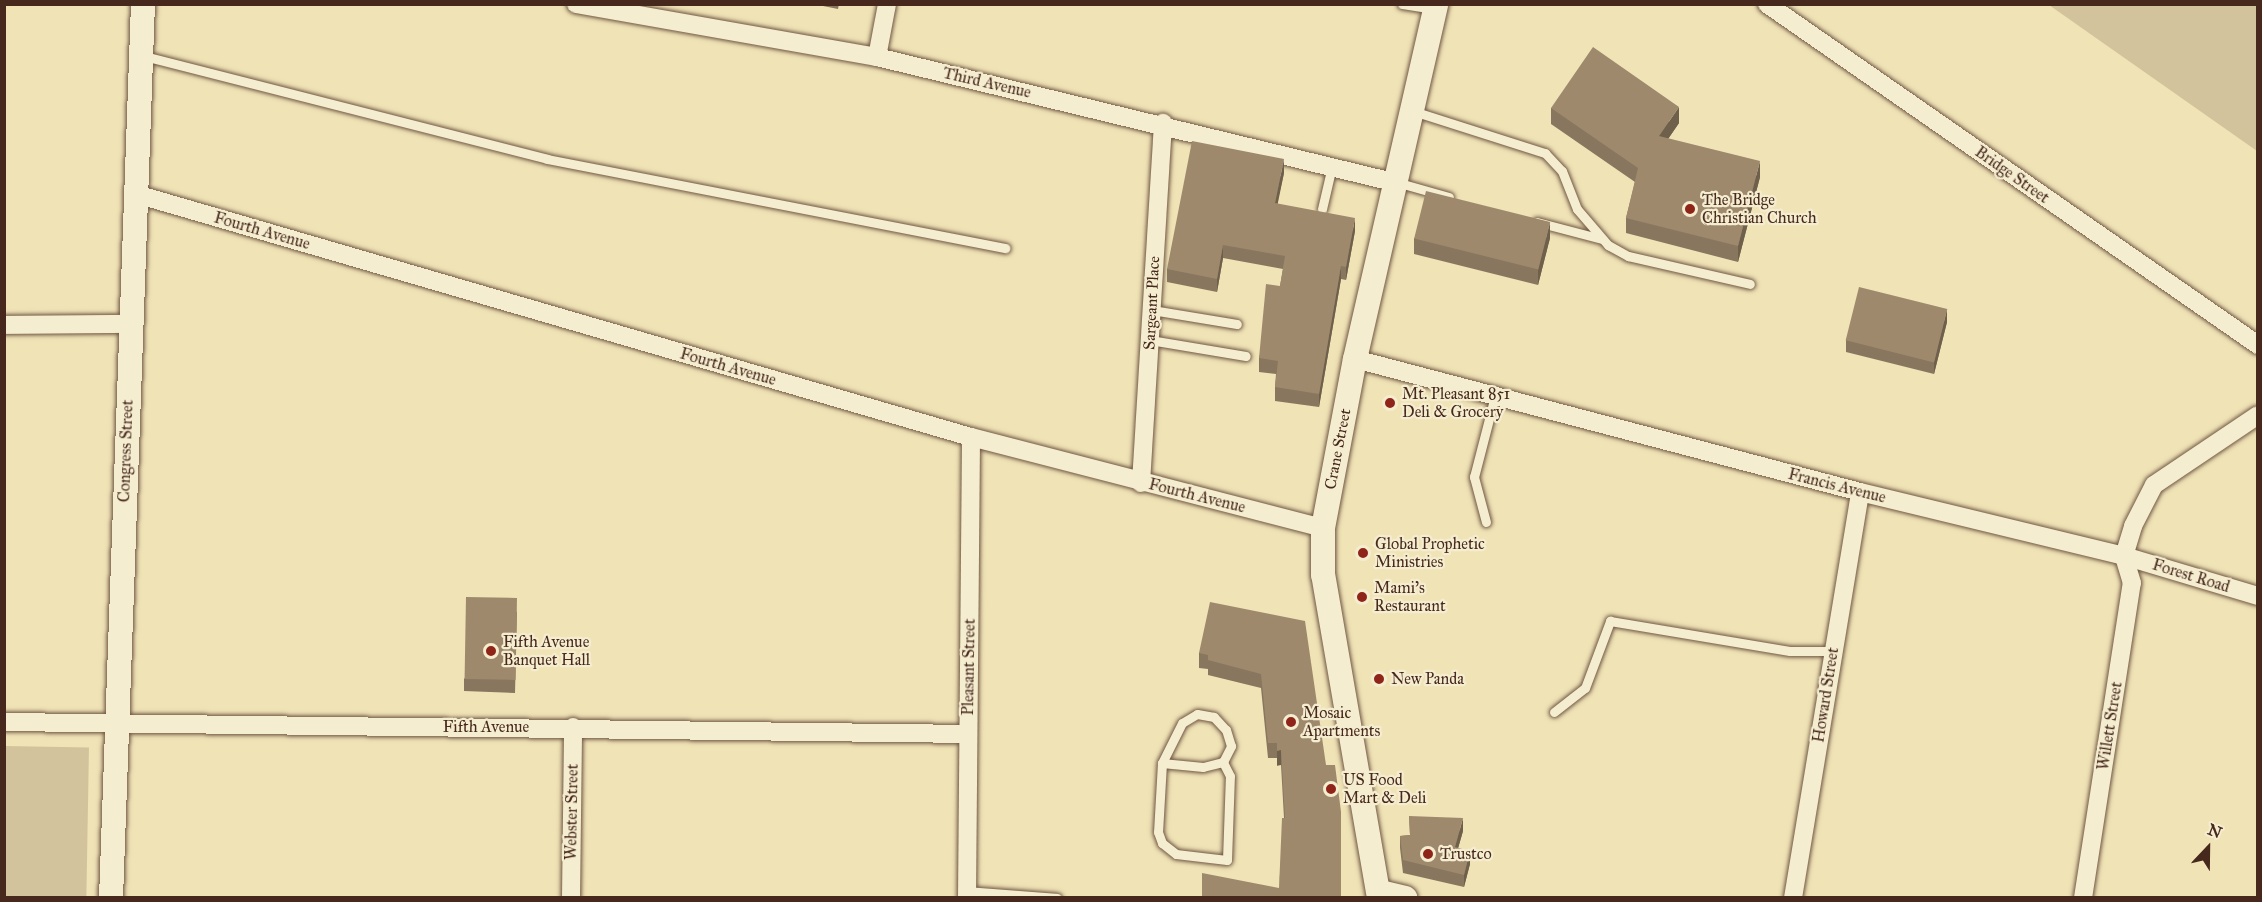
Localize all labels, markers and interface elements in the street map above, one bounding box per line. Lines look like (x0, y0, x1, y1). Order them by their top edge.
street label: Third Avenue (941, 64, 1033, 102)
street label: Bridge Street (1971, 142, 2053, 208)
place label: The Bridge Christian Church (1702, 190, 1817, 228)
marker: The Bridge Christian Church (1683, 202, 1697, 216)
street label: Fourth Avenue (212, 208, 312, 254)
street label: Sargeant Place (1140, 255, 1164, 351)
street label: Fourth Avenue (678, 344, 778, 390)
place label: Mt. Pleasant 851 Deli & Grocery (1402, 384, 1510, 422)
marker: Mt. Pleasant 851 Deli & Grocery (1383, 396, 1397, 410)
street label: Congress Street (115, 399, 137, 503)
street label: Crane Street (1321, 407, 1355, 491)
street label: Francis Avenue (1786, 465, 1888, 507)
street label: Fourth Avenue (1147, 475, 1247, 517)
place label: Global Prophetic Ministries (1375, 534, 1485, 572)
marker: Global Prophetic Ministries (1356, 546, 1370, 560)
street label: Forest Road (2150, 555, 2232, 597)
place label: Mami's Restaurant (1374, 578, 1446, 616)
marker: Mami's Restaurant (1355, 590, 1369, 604)
street label: Pleasant Street (959, 618, 979, 716)
place label: Fifth Avenue Banquet Hall (503, 632, 590, 670)
marker: Fifth Avenue Banquet Hall (484, 644, 498, 658)
street label: Howard Street (1809, 646, 1843, 744)
place label: New Panda (1391, 669, 1464, 689)
marker: New Panda (1372, 672, 1386, 686)
street label: Willett Street (2094, 680, 2126, 772)
place label: Mosaic Apartments (1303, 703, 1380, 741)
marker: Mosaic Apartments (1284, 715, 1298, 729)
street label: Fifth Avenue (443, 717, 529, 737)
street label: Webster Street (562, 764, 582, 860)
place label: US Food Mart & Deli (1343, 770, 1426, 808)
marker: US Food Mart & Deli (1324, 782, 1338, 796)
north arrow (2178, 818, 2238, 878)
text: N (2205, 819, 2225, 842)
place label: Trustco (1440, 844, 1492, 864)
marker: Trustco (1421, 847, 1435, 861)

